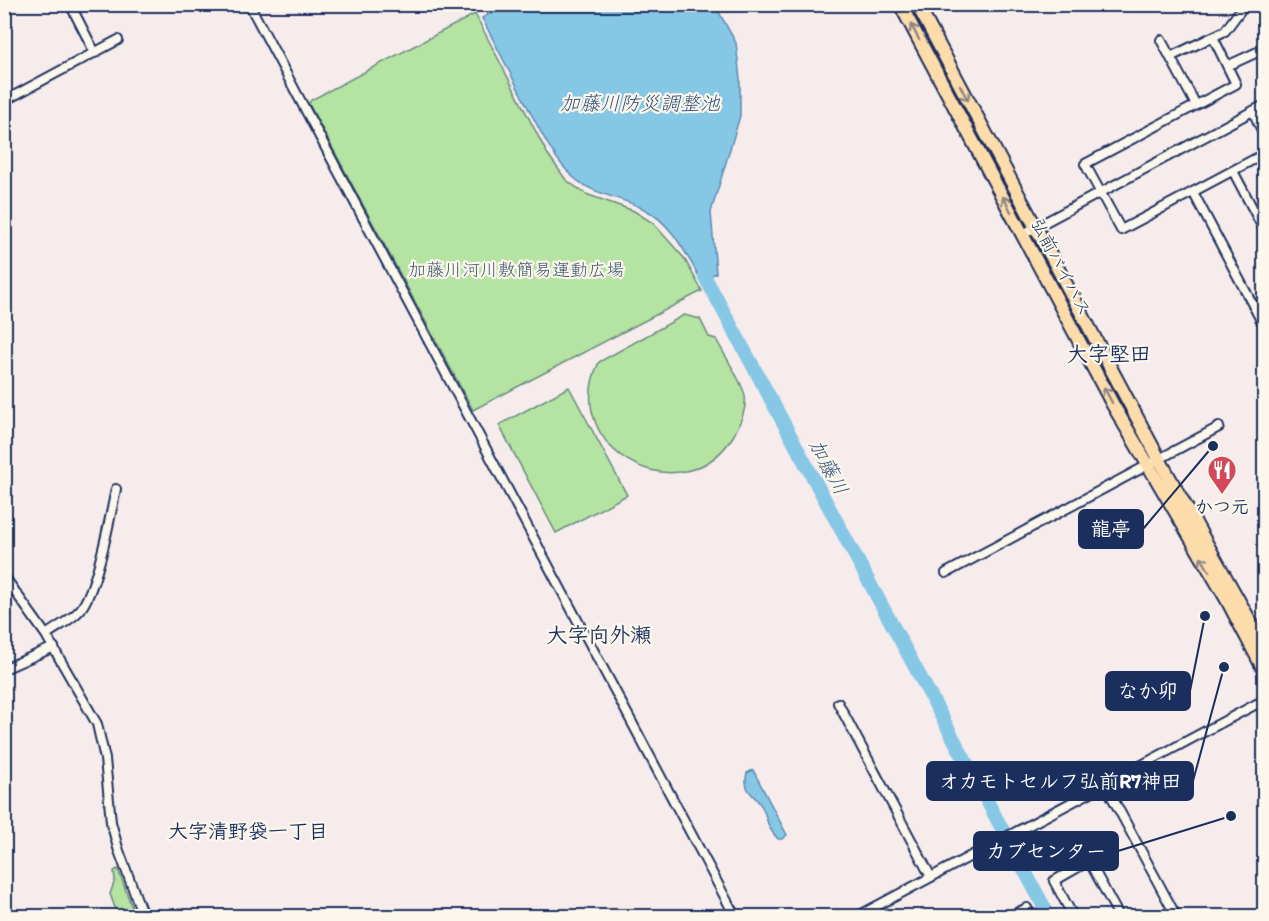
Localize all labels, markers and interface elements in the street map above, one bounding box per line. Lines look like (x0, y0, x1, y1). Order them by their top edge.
one-way arrow (909, 24, 921, 41)
one-way arrow (958, 84, 970, 101)
water label: 加藤川防災調整池 (560, 91, 721, 115)
one-way arrow (1001, 196, 1013, 213)
street label: 弘前バイパス (1026, 214, 1096, 320)
park label: 加藤川河川敷簡易運動広場 (408, 259, 624, 281)
district label: 大字堅田 (1067, 341, 1151, 366)
one-way arrow (1102, 387, 1114, 404)
water label: 加藤川 (804, 435, 854, 499)
restaurant icon: かつ元 (1206, 454, 1238, 496)
place label: かつ元 (1195, 496, 1249, 518)
callout: 龍亭 (1079, 510, 1143, 548)
text: 龍亭 (1091, 517, 1131, 541)
one-way arrow (1199, 556, 1211, 573)
district label: 大字向外瀬 (547, 622, 652, 647)
callout: なか卯 (1106, 672, 1190, 710)
text: なか卯 (1118, 679, 1178, 703)
callout: オカモトセルフ弘前R7神田 (927, 762, 1193, 800)
text: オカモトセルフ弘前R7神田 (939, 769, 1181, 793)
district label: 大字清野袋一丁目 (168, 819, 328, 843)
callout: カブセンター (974, 832, 1118, 870)
text: カブセンター (986, 839, 1106, 863)

